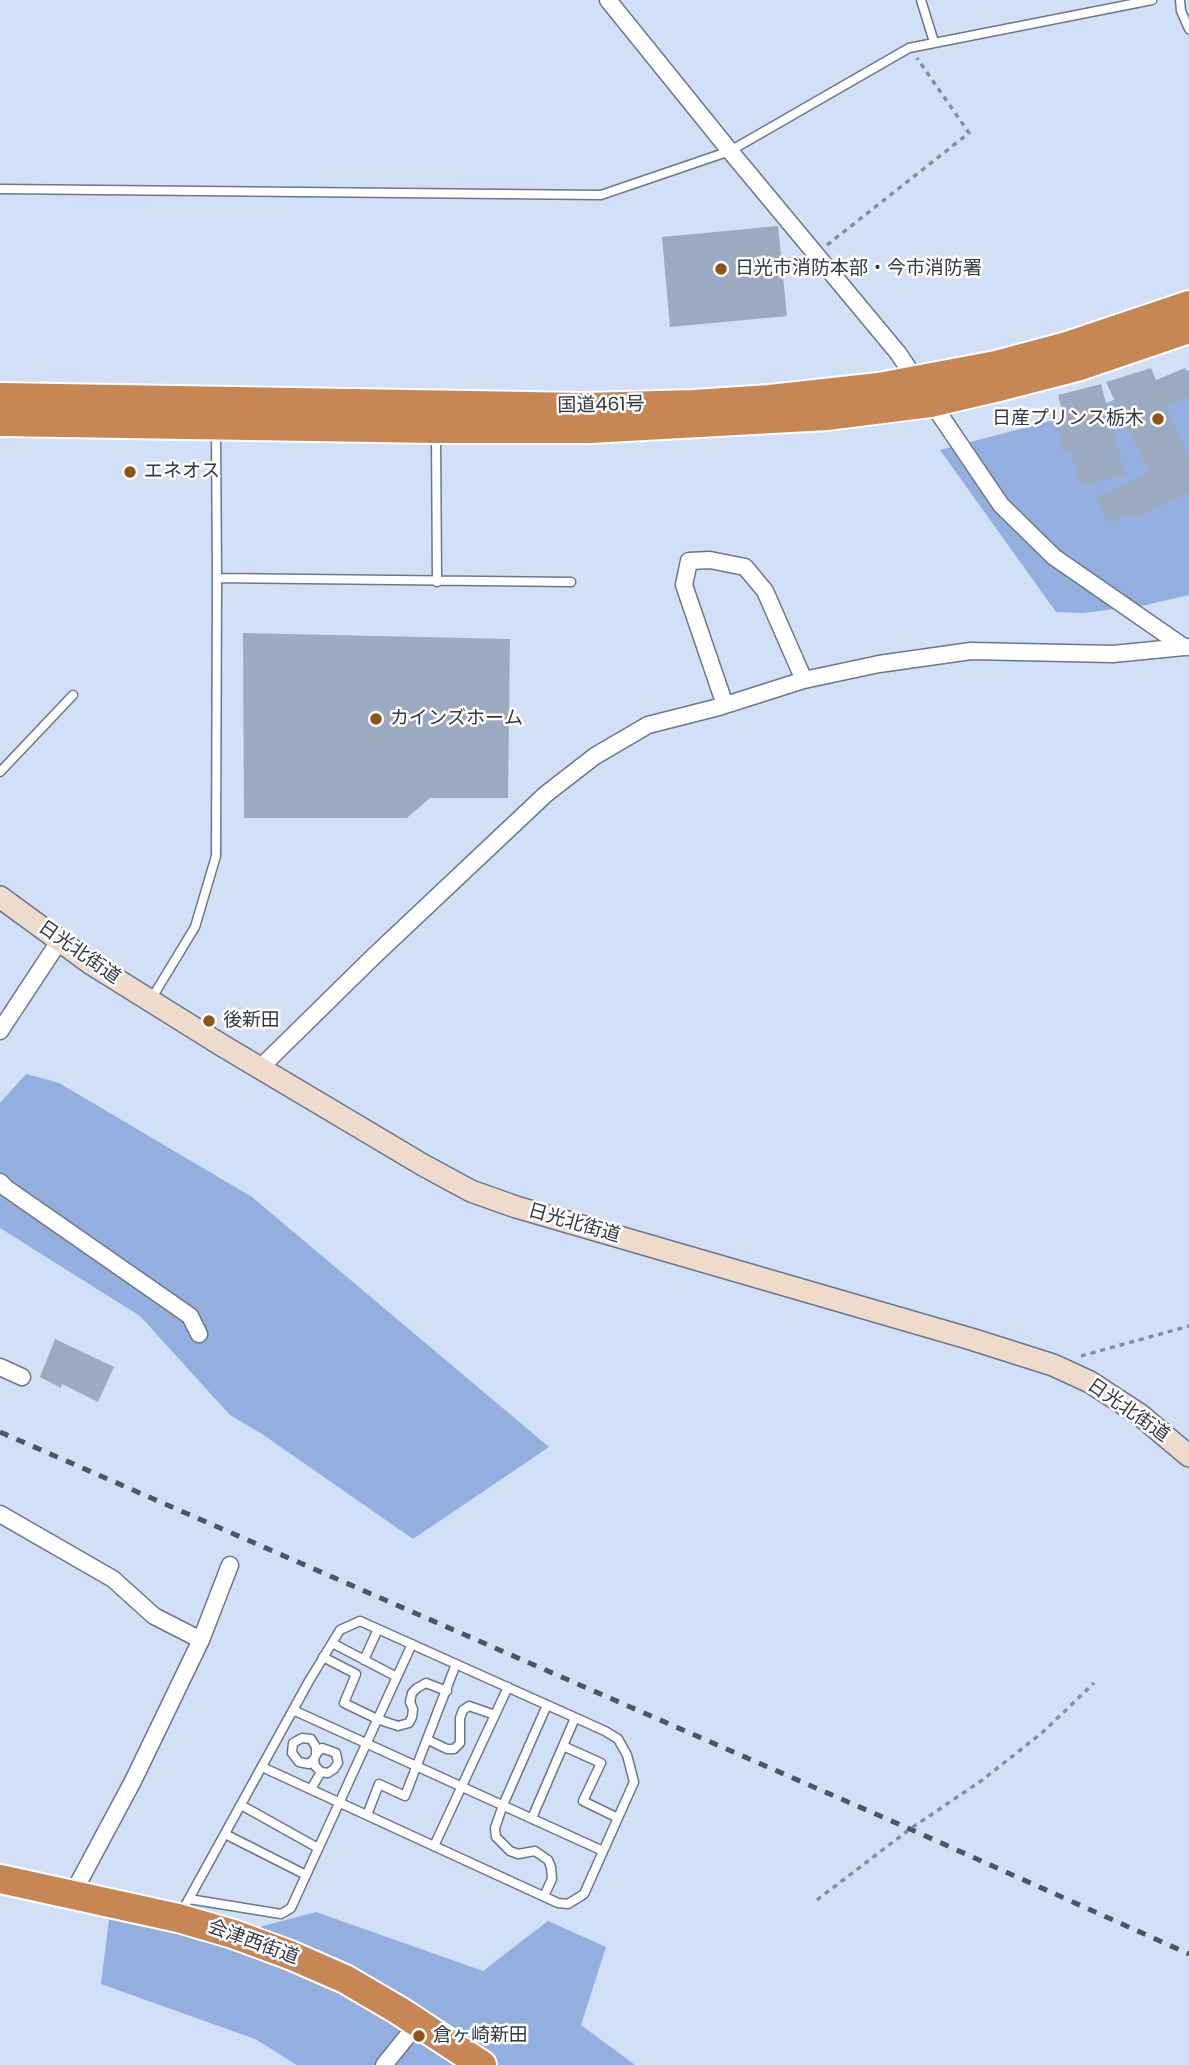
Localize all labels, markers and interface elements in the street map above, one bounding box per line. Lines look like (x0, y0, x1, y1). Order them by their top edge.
place label: 日光市消防本部・今市消防署 (735, 258, 982, 280)
marker: 日光市消防本部・今市消防署 (713, 261, 729, 277)
street label: 国道461号 (557, 394, 645, 418)
place label: 日産プリンス栃木 (992, 408, 1144, 430)
marker: 日産プリンス栃木 (1150, 411, 1166, 427)
place label: エネオス (144, 461, 220, 483)
marker: エネオス (122, 464, 138, 480)
place label: カインズホーム (390, 708, 523, 730)
marker: カインズホーム (368, 711, 384, 727)
street label: 日光北街道 (34, 916, 124, 990)
place label: 後新田 (223, 1010, 280, 1032)
marker: 後新田 (201, 1013, 217, 1029)
street label: 日光北街道 (525, 1200, 623, 1248)
street label: 日光北街道 (1083, 1374, 1173, 1448)
street label: 会津西街道 (204, 1916, 302, 1970)
place label: 倉ヶ崎新田 (433, 2025, 528, 2047)
marker: 倉ヶ崎新田 (411, 2028, 427, 2044)

